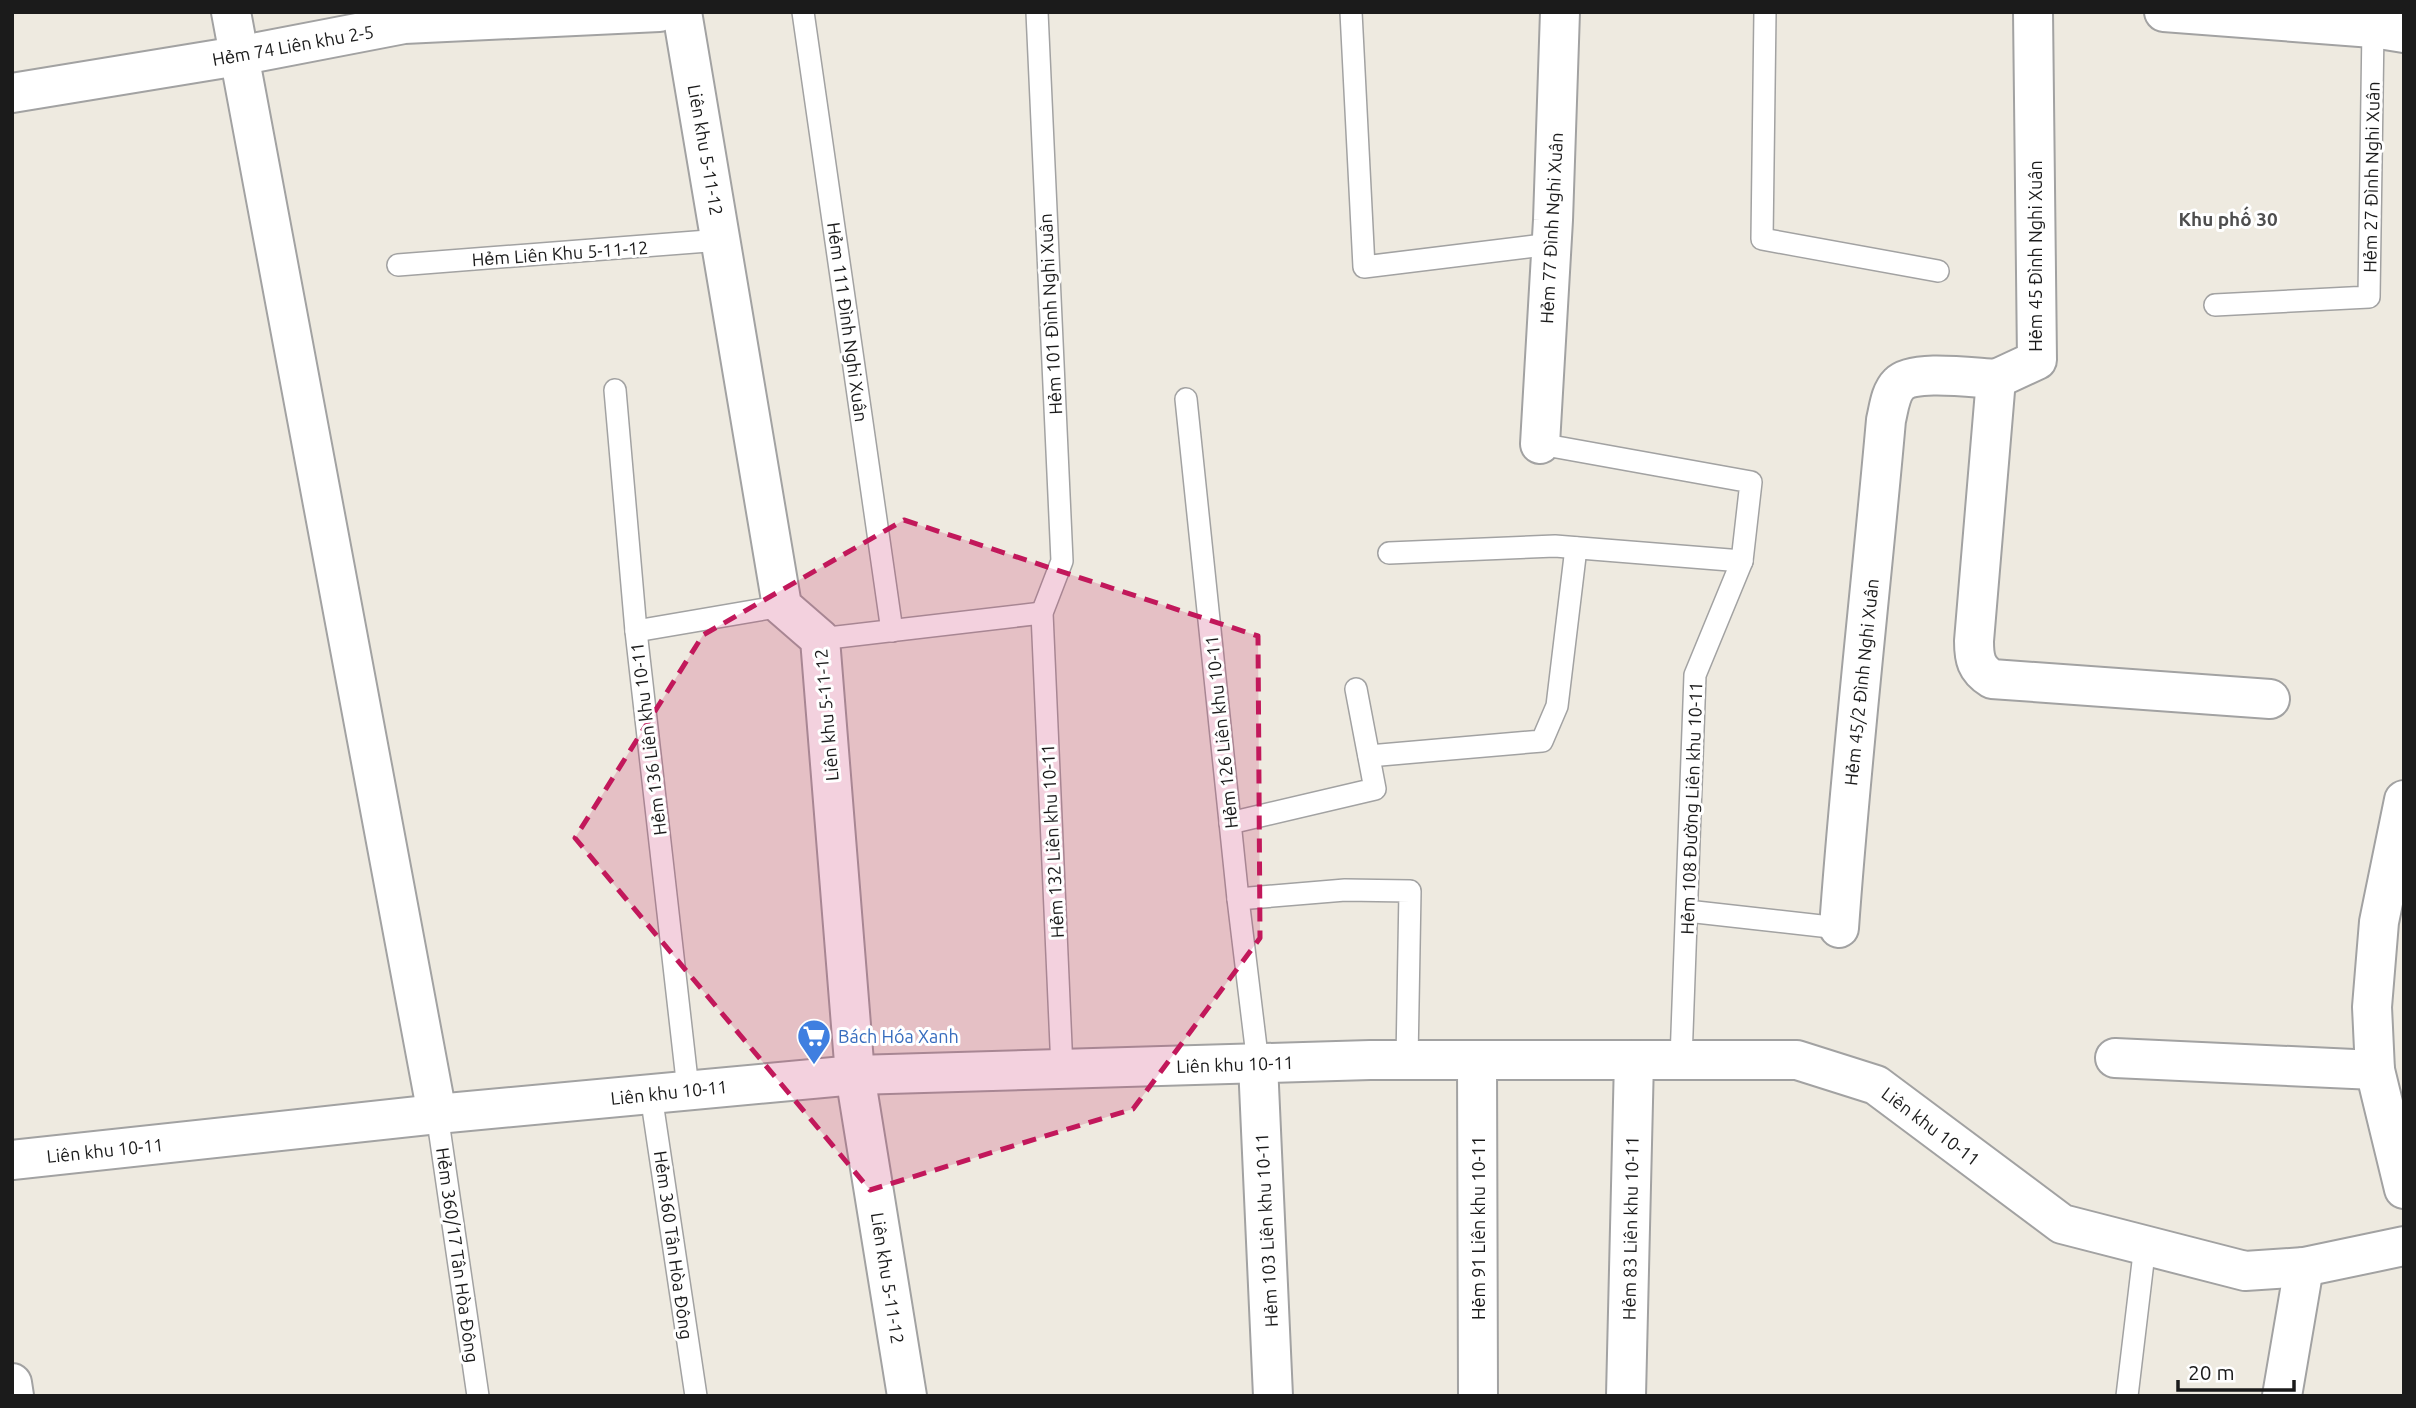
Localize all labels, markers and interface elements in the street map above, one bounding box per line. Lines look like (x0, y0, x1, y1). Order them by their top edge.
street label: Hẻm 74 Liên khu 2-5 (211, 21, 375, 69)
street label: Hẻm 27 Đình Nghi Xuân (2359, 81, 2383, 273)
street label: Liên khu 5-11-12 (685, 83, 727, 217)
street label: Hẻm 77 Đình Nghi Xuân (1536, 132, 1566, 324)
street label: Hẻm 45 Đình Nghi Xuân (2025, 160, 2045, 352)
district label: Khu phố 30 (2178, 206, 2278, 230)
street label: Hẻm 101 Đình Nghi Xuân (1035, 213, 1065, 415)
street label: Hẻm 111 Đình Nghi Xuân (824, 221, 872, 423)
street label: Hẻm Liên Khu 5-11-12 (471, 237, 649, 269)
street label: Hẻm 45/2 Đình Nghi Xuân (1840, 577, 1882, 787)
street label: Hẻm 126 Liên khu 10-11 (1201, 634, 1241, 830)
street label: Hẻm 136 Liên khu 10-11 (626, 641, 670, 837)
street label: Liên khu 5-11-12 (810, 648, 842, 782)
street label: Hẻm 108 Đường Liên khu 10-11 (1677, 681, 1705, 935)
street label: Hẻm 132 Liên khu 10-11 (1037, 743, 1067, 939)
supermarket icon: Bách Hóa Xanh (795, 1017, 833, 1066)
place label: Bách Hóa Xanh (838, 1026, 959, 1046)
street label: Liên khu 10-11 (1176, 1052, 1294, 1076)
street label: Liên khu 10-11 (610, 1076, 728, 1108)
street label: Liên khu 10-11 (1878, 1083, 1984, 1169)
street label: Hẻm 103 Liên khu 10-11 (1251, 1132, 1281, 1328)
street label: Liên khu 10-11 (46, 1134, 164, 1166)
street label: Hẻm 91 Liên khu 10-11 (1468, 1136, 1488, 1320)
street label: Hẻm 83 Liên khu 10-11 (1618, 1136, 1642, 1320)
street label: Hẻm 360/17 Tân Hòa Đông (433, 1146, 483, 1364)
street label: Hẻm 360 Tân Hòa Đông (651, 1149, 697, 1341)
street label: Liên khu 5-11-12 (868, 1211, 908, 1345)
scale bar (2178, 1348, 2294, 1392)
text: 20 m (2188, 1360, 2235, 1384)

